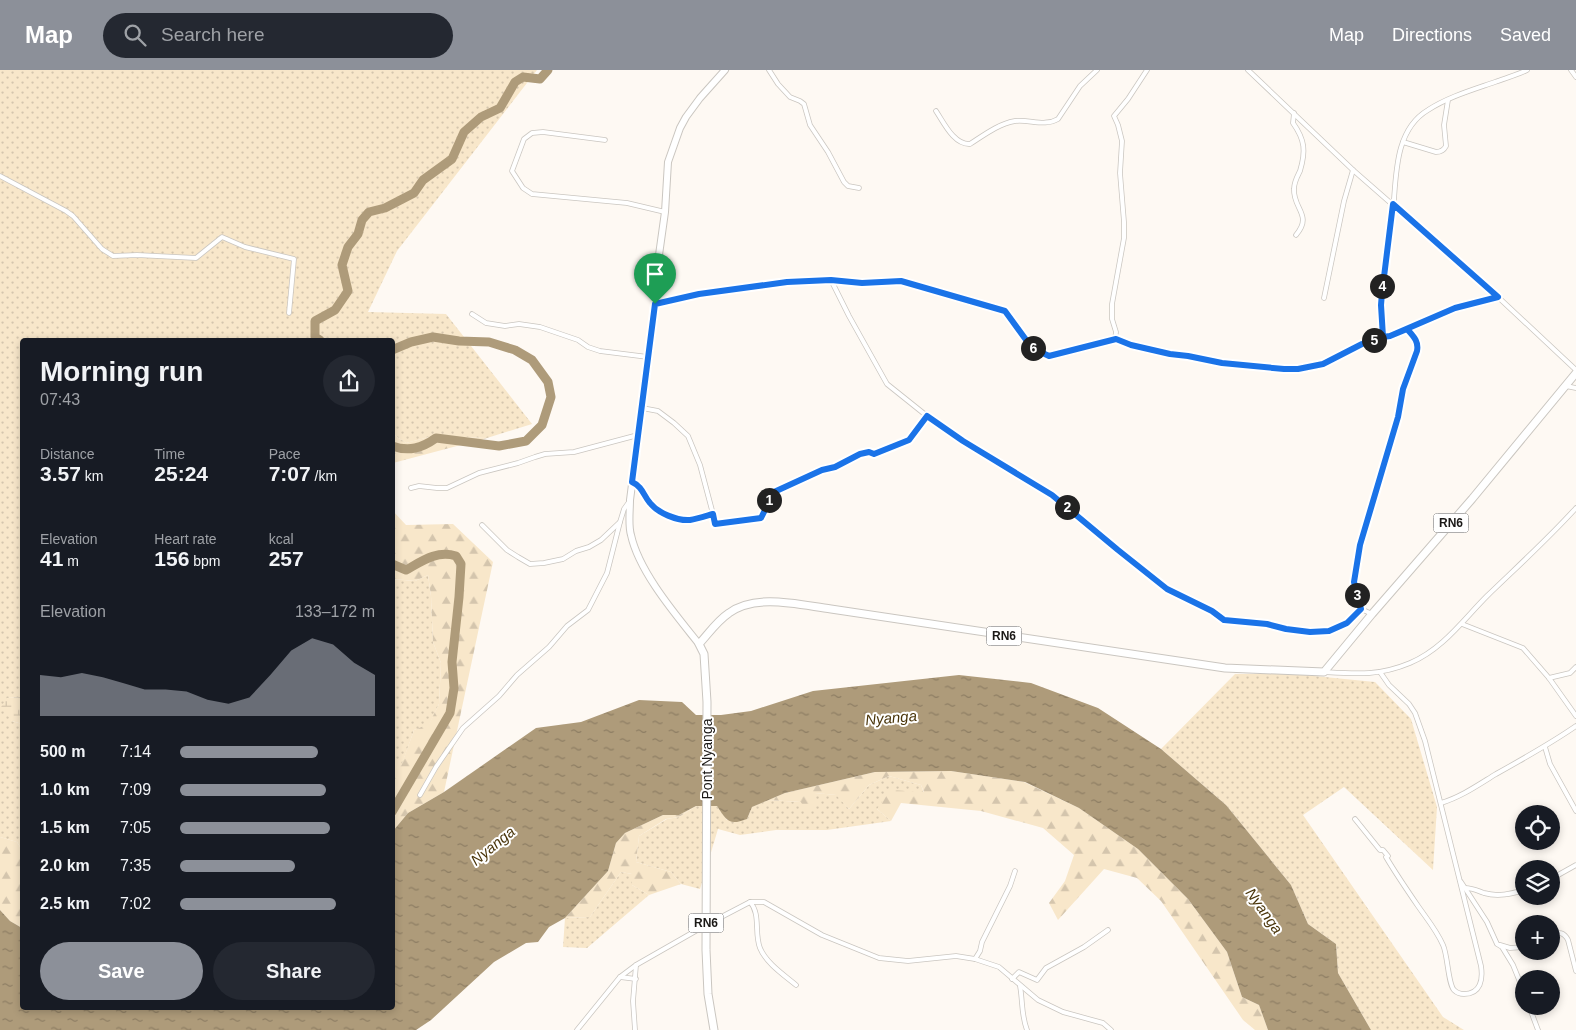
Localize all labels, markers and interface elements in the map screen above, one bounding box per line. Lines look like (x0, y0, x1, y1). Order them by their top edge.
search box (103, 13, 453, 58)
text: Map (25, 21, 73, 48)
icon: search (121, 21, 149, 49)
text: Search here (161, 24, 265, 45)
text: Map (1329, 25, 1364, 45)
text: Directions (1392, 25, 1472, 45)
text: Saved (1500, 25, 1551, 45)
pin (634, 253, 676, 304)
icon: arrive (641, 260, 669, 288)
pin: 4 (1370, 274, 1394, 298)
text: 4 (1379, 278, 1386, 294)
pin: 5 (1362, 328, 1386, 352)
text: 5 (1371, 332, 1378, 348)
pin: 6 (1020, 336, 1046, 360)
text: 6 (1030, 340, 1037, 356)
button: share (323, 355, 375, 407)
text: Morning run (40, 356, 203, 387)
text: 07:43 (40, 391, 80, 408)
text: Distance (40, 446, 94, 462)
text: Time (154, 446, 185, 462)
text: Pace (269, 446, 301, 462)
text: 3.57 (40, 462, 81, 485)
text: 25:24 (154, 462, 208, 485)
text: 7:07 (269, 462, 311, 485)
text: km (81, 468, 103, 484)
text: /km (311, 468, 337, 484)
pin: 1 (756, 488, 782, 512)
text: 1 (766, 492, 773, 508)
pin: 2 (1054, 494, 1080, 520)
text: 2 (1064, 499, 1071, 515)
road number: RN6 (1434, 513, 1468, 532)
text: Elevation (40, 531, 98, 547)
text: Heart rate (154, 531, 217, 547)
text: kcal (269, 531, 294, 547)
text: 41 (40, 547, 63, 570)
text: 156 (154, 547, 189, 570)
text: 257 (269, 547, 304, 570)
text: m (63, 553, 79, 569)
text: bpm (189, 553, 221, 569)
pin: 3 (1344, 582, 1370, 608)
text: 3 (1354, 587, 1361, 603)
text: Elevation (40, 603, 106, 620)
text: 133–172 m (295, 603, 375, 620)
road number: RN6 (986, 626, 1022, 646)
water label: Nyanga (864, 707, 917, 728)
street label: Pont Nyanga (699, 718, 715, 799)
text: 500 m (40, 743, 85, 760)
text: 7:14 (120, 743, 151, 760)
text: 1.0 km (40, 781, 90, 798)
text: 7:09 (120, 781, 151, 798)
map controls (1515, 805, 1560, 1015)
button: locate (1515, 805, 1560, 850)
text: 1.5 km (40, 819, 90, 836)
text: 7:05 (120, 819, 151, 836)
water label: Nyanga (467, 823, 518, 868)
text: 2.0 km (40, 857, 90, 874)
text: 7:35 (120, 857, 151, 874)
button: layers (1515, 860, 1560, 905)
water label: Nyanga (1243, 885, 1286, 937)
text: 2.5 km (40, 895, 90, 912)
text: 7:02 (120, 895, 151, 912)
road number: RN6 (688, 914, 724, 932)
button: + (1515, 915, 1560, 960)
button: Save (40, 942, 203, 1000)
button: Share (213, 942, 375, 1000)
button: − (1515, 970, 1560, 1015)

